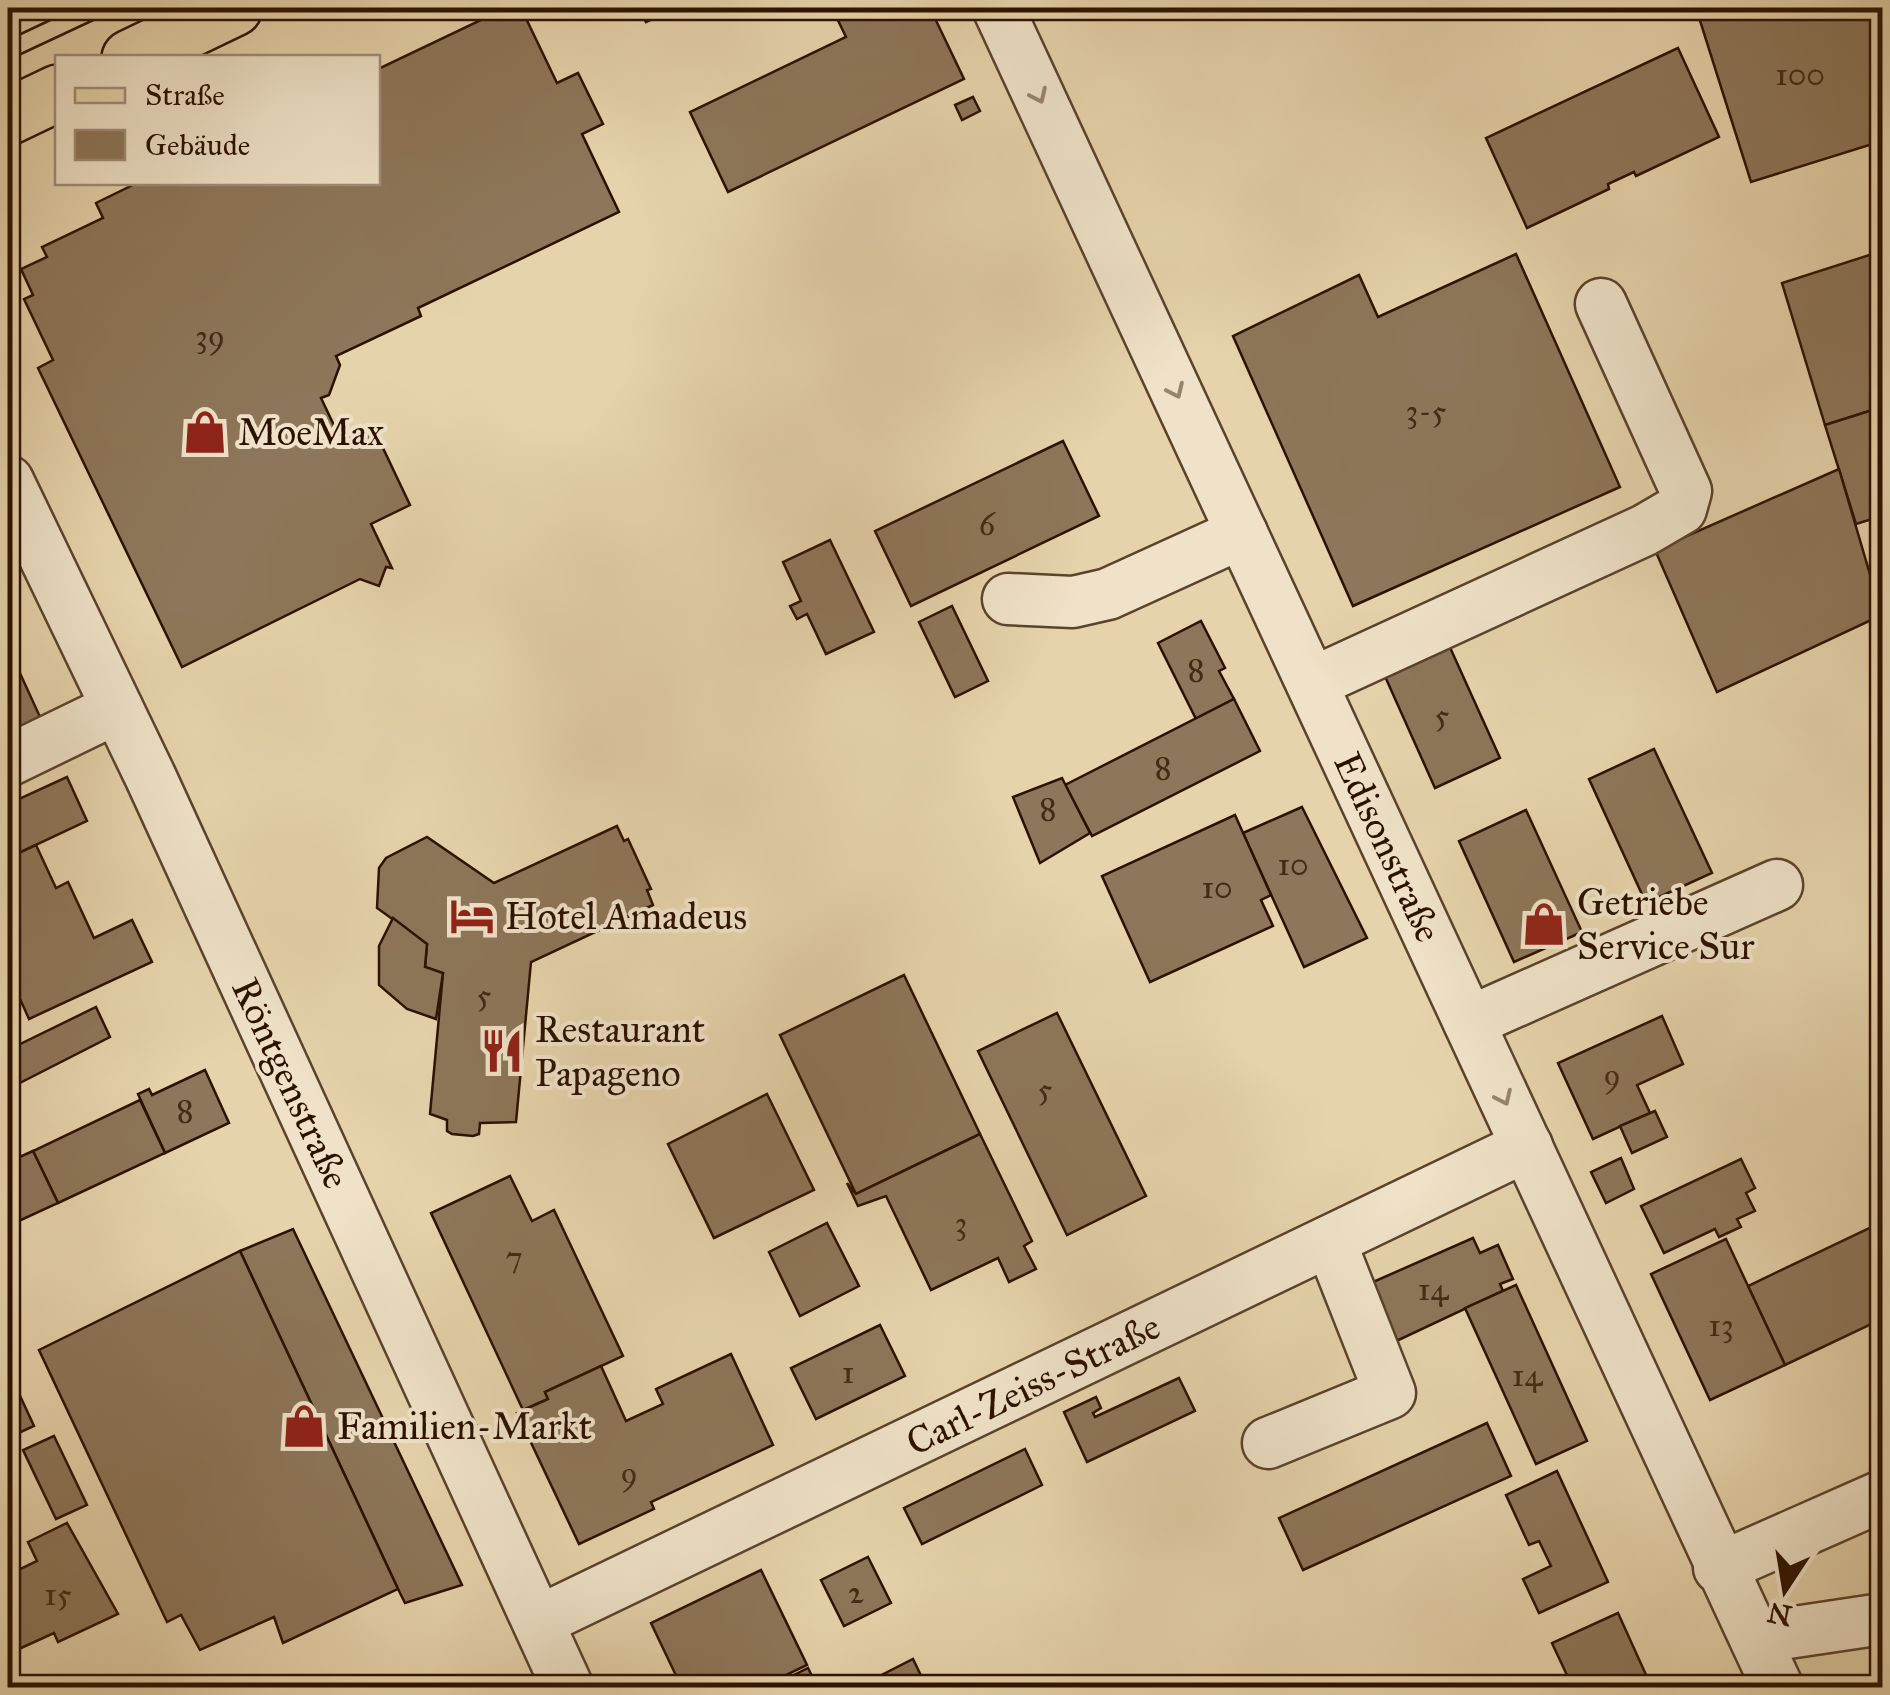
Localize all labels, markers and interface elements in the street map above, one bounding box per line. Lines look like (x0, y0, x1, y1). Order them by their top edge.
legend (55, 55, 380, 185)
house number: 100 (1775, 55, 1825, 94)
text: Straße (145, 77, 225, 113)
one-way arrow (1027, 86, 1047, 104)
text: Gebäude (145, 127, 250, 163)
house number: 39 (195, 317, 225, 356)
one-way arrow (1164, 381, 1184, 399)
house number: 3-5 (1406, 392, 1447, 431)
shop icon: MoeMax (181, 408, 229, 456)
place label: MoeMax (238, 409, 384, 455)
house number: 6 (979, 505, 997, 544)
house number: 8 (1187, 651, 1205, 690)
house number: 5 (1435, 696, 1450, 735)
street label: Edisonstraße (1324, 745, 1452, 949)
house number: 8 (1154, 749, 1172, 788)
house number: 8 (1039, 790, 1057, 829)
house number: 10 (1277, 845, 1309, 884)
house number: 10 (1201, 868, 1233, 907)
place label: Getriebe Service Sur (1577, 879, 1755, 969)
hotel icon: Hotel Amadeus (448, 892, 496, 940)
place label: Hotel Amadeus (505, 893, 747, 939)
shop icon: Getriebe Service Sur (1520, 900, 1568, 948)
street label: Röntgenstraße (222, 970, 360, 1196)
house number: 5 (477, 976, 492, 1015)
place label: Restaurant Papageno (535, 1006, 705, 1096)
restaurant icon: Restaurant Papageno (478, 1027, 526, 1075)
house number: 9 (1603, 1056, 1621, 1095)
house number: 5 (1038, 1070, 1053, 1109)
one-way arrow (1492, 1088, 1512, 1106)
house number: 8 (176, 1092, 194, 1131)
house number: 3 (955, 1204, 967, 1243)
house number: 7 (505, 1238, 523, 1277)
house number: 14 (1418, 1270, 1449, 1309)
street label: Carl-Zeiss-Straße (899, 1303, 1167, 1465)
house number: 13 (1708, 1306, 1734, 1345)
house number: 1 (842, 1353, 854, 1392)
house number: 14 (1512, 1356, 1543, 1395)
shop icon: Familien-Markt (280, 1402, 328, 1450)
place label: Familien-Markt (337, 1403, 592, 1449)
house number: 9 (620, 1454, 638, 1493)
north arrow (1735, 1540, 1835, 1640)
house number: 2 (848, 1573, 864, 1612)
house number: 15 (44, 1575, 72, 1614)
text: N (1764, 1594, 1795, 1634)

